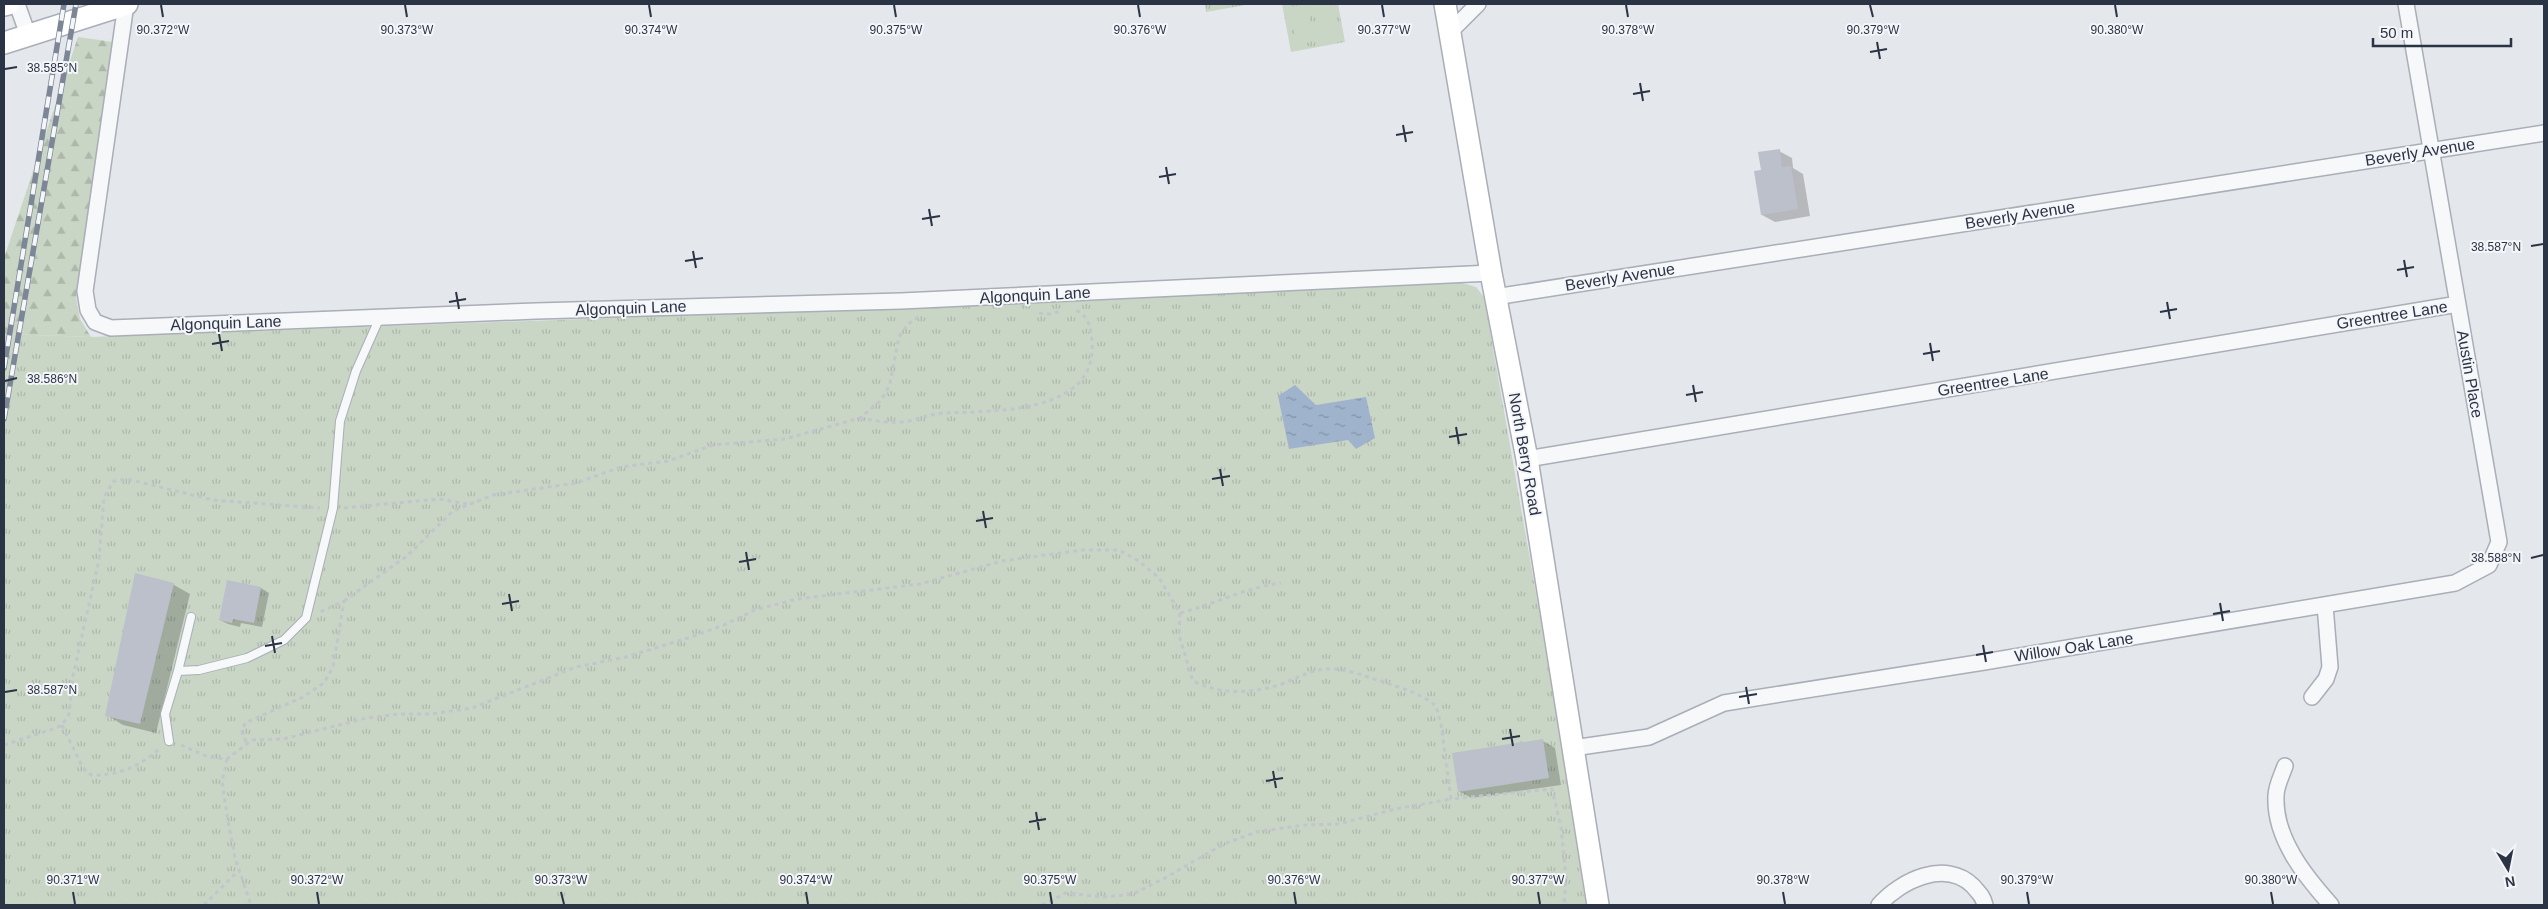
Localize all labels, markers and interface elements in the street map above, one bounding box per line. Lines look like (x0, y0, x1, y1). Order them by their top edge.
scale bar (2373, 15, 2510, 47)
text: 90.372°W (137, 23, 190, 37)
text: 90.373°W (381, 23, 434, 37)
text: 90.374°W (625, 23, 678, 37)
text: 90.375°W (870, 23, 923, 37)
text: 90.376°W (1114, 23, 1167, 37)
text: 90.377°W (1358, 23, 1411, 37)
text: 90.378°W (1602, 23, 1655, 37)
text: 90.379°W (1847, 23, 1900, 37)
text: 90.380°W (2091, 23, 2144, 37)
text: 50 m (2380, 24, 2413, 41)
text: 38.585°N (27, 61, 77, 75)
street label: Beverly Avenue (2364, 135, 2476, 169)
street label: Beverly Avenue (1964, 198, 2076, 232)
text: 38.587°N (2471, 240, 2521, 254)
street label: Beverly Avenue (1564, 260, 1676, 294)
street label: Algonquin Lane (979, 284, 1091, 306)
street label: Algonquin Lane (575, 298, 687, 318)
street label: Greentree Lane (2335, 298, 2449, 332)
street label: Algonquin Lane (170, 313, 282, 333)
street label: Austin Place (2454, 329, 2486, 419)
street label: Greentree Lane (1936, 365, 2050, 399)
text: 38.586°N (27, 372, 77, 386)
street label: North Berry Road (1506, 391, 1544, 517)
text: 38.588°N (2471, 551, 2521, 565)
street label: Willow Oak Lane (2013, 629, 2135, 665)
text: 38.587°N (27, 683, 77, 697)
north arrow (2483, 844, 2533, 894)
text: 90.371°W (47, 873, 100, 887)
text: 90.372°W (291, 873, 344, 887)
text: 90.373°W (535, 873, 588, 887)
text: 90.374°W (780, 873, 833, 887)
text: 90.375°W (1024, 873, 1077, 887)
text: 90.376°W (1268, 873, 1321, 887)
text: 90.377°W (1512, 873, 1565, 887)
text: 90.378°W (1757, 873, 1810, 887)
text: 90.379°W (2001, 873, 2054, 887)
text: 90.380°W (2245, 873, 2298, 887)
text: N (2504, 873, 2517, 891)

